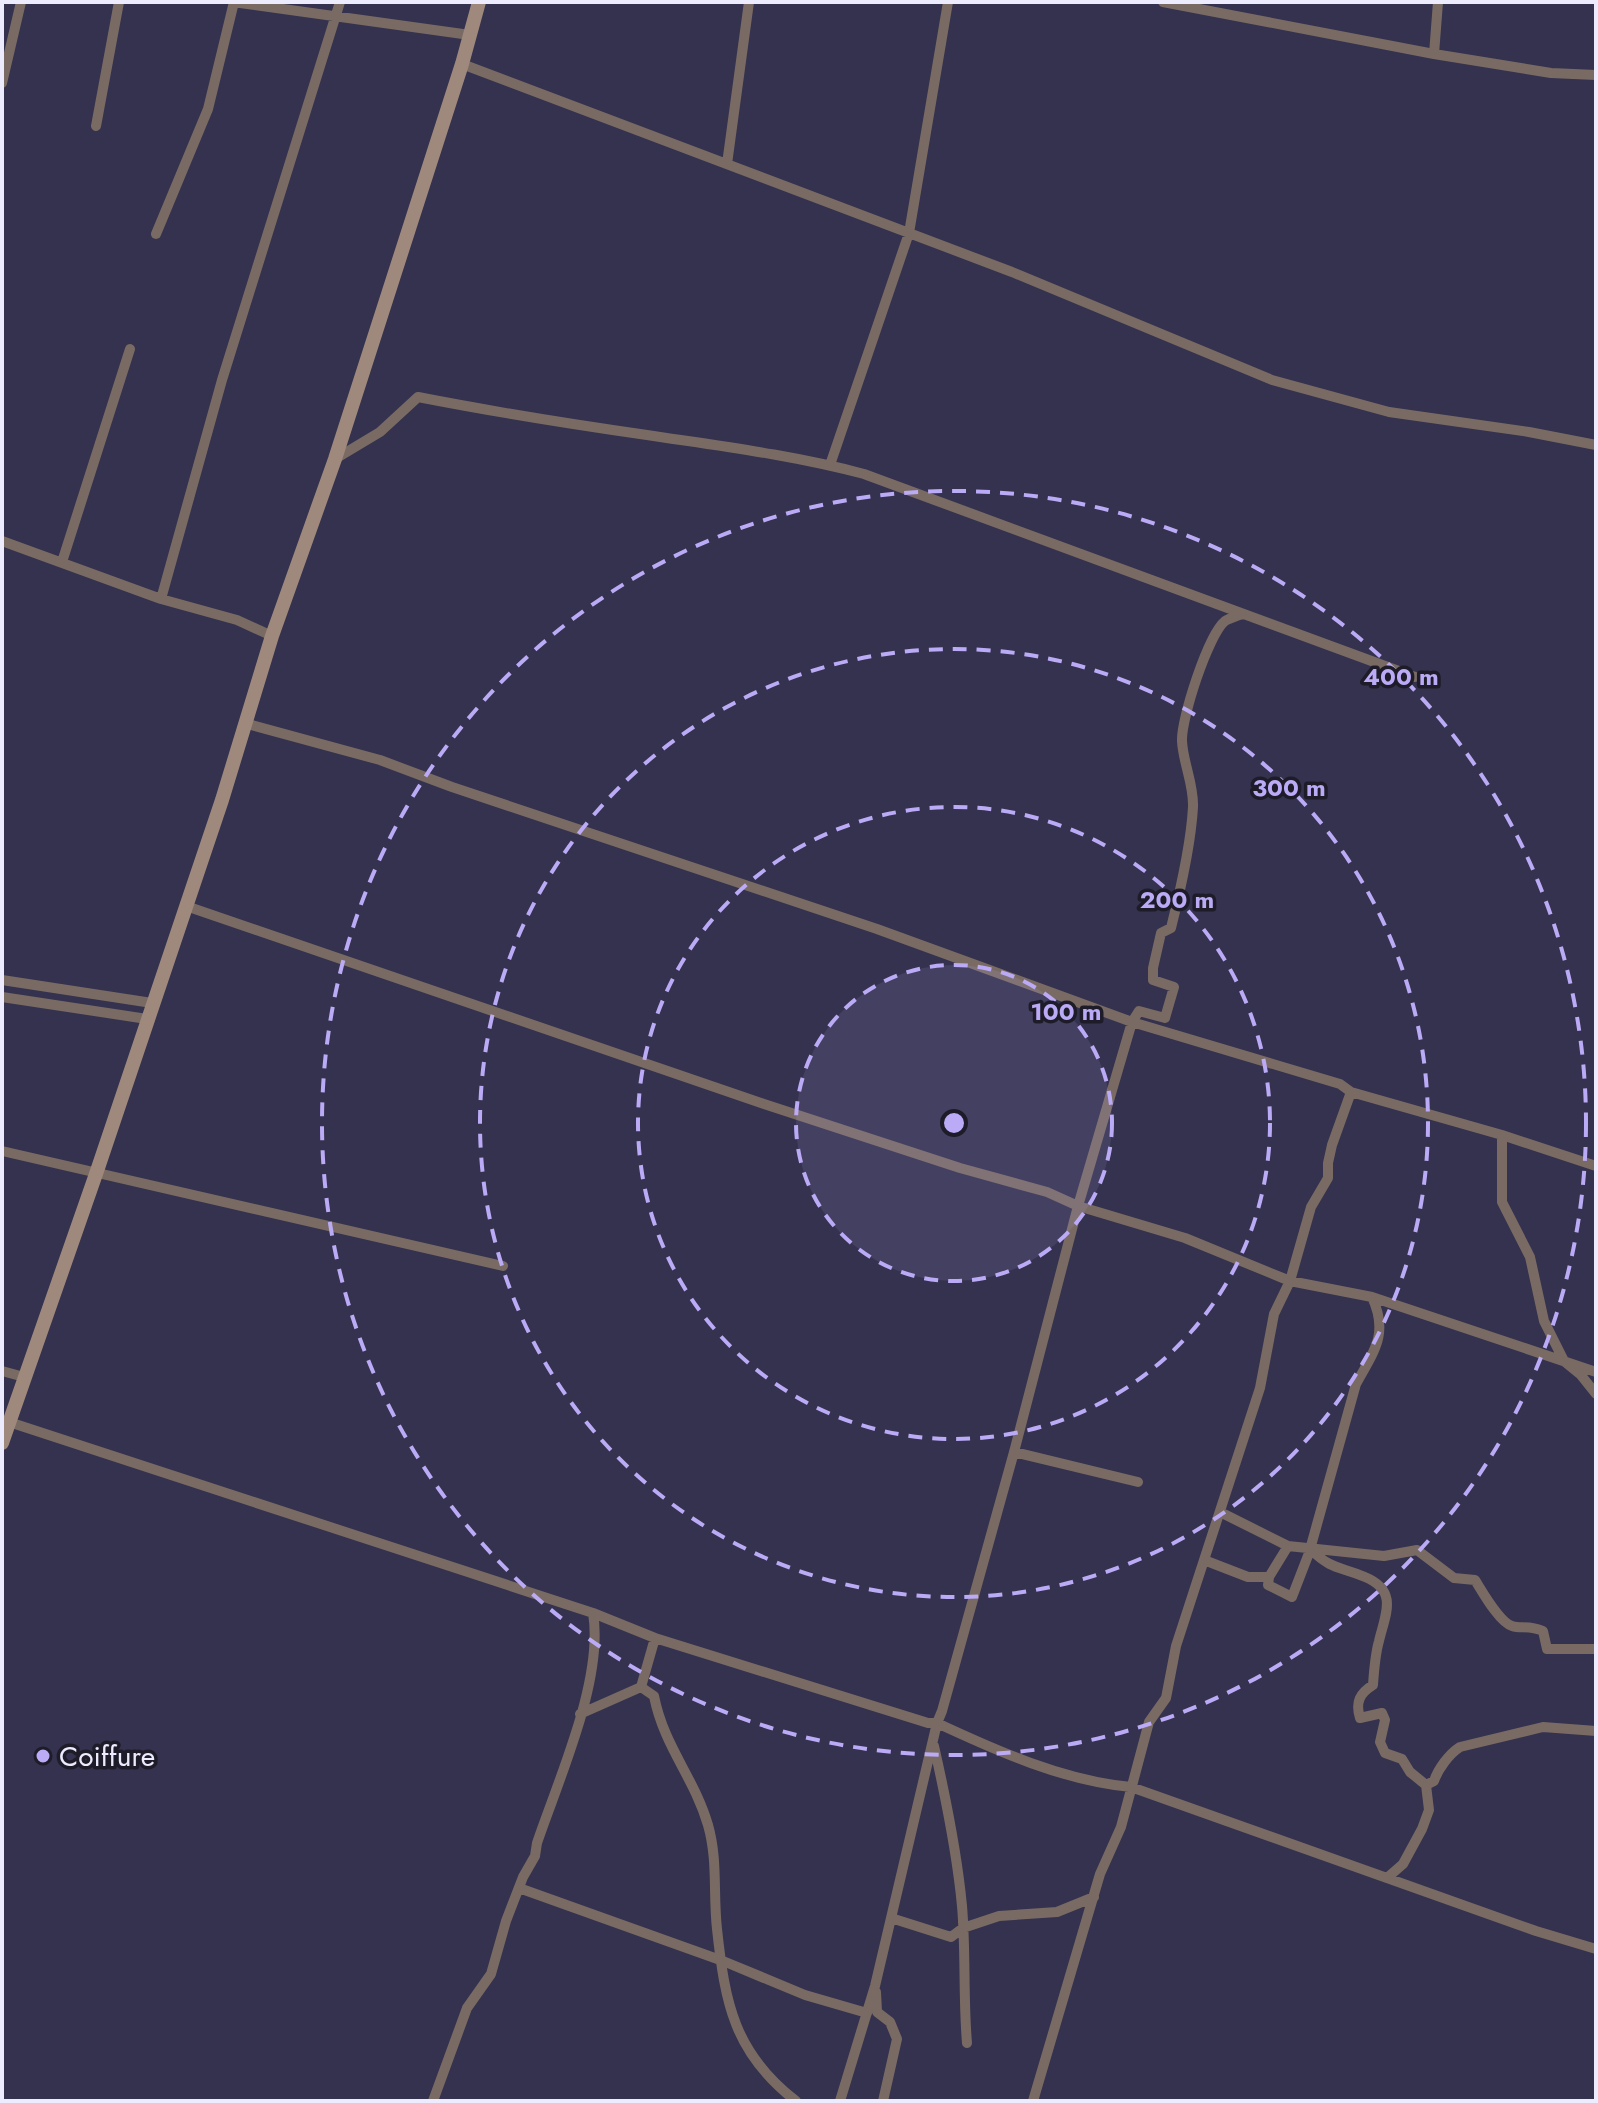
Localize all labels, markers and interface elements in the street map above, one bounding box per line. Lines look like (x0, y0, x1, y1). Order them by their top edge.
text: 400 m (1363, 659, 1439, 694)
text: 300 m (1252, 770, 1326, 805)
text: 200 m (1140, 882, 1214, 917)
text: 100 m (1031, 994, 1101, 1029)
centre of rings (940, 1109, 968, 1137)
place label: Coiffure (59, 1736, 155, 1777)
marker: Coiffure (34, 1747, 52, 1765)

